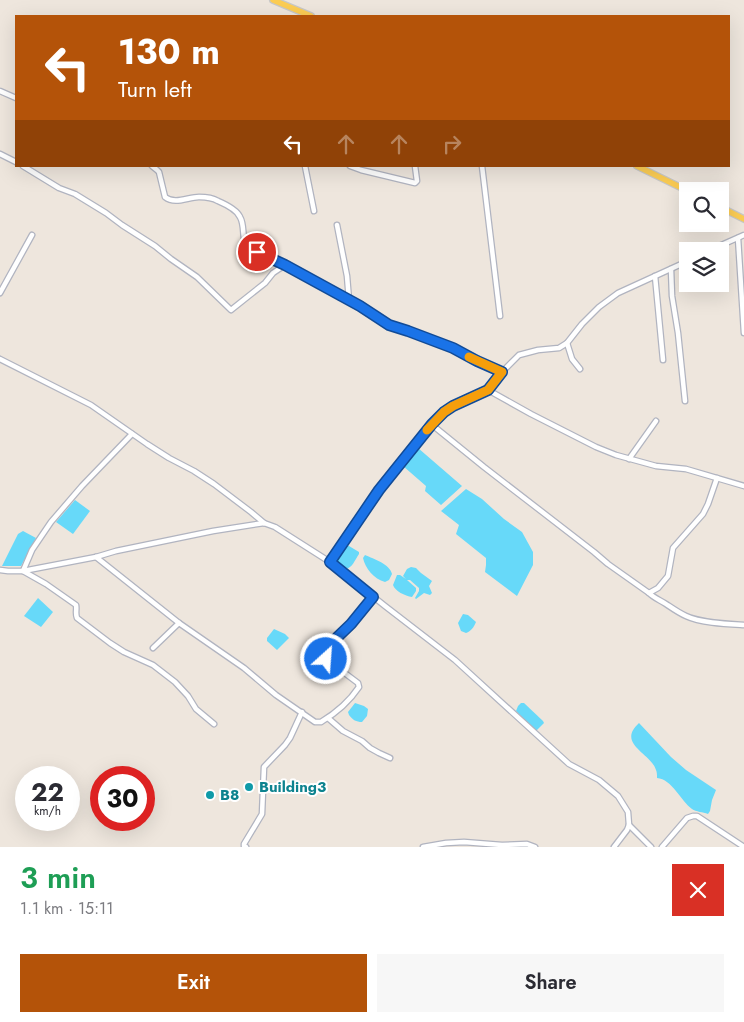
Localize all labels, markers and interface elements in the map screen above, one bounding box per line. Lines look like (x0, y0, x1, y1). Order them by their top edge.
text: 130 m (118, 27, 220, 77)
icon: left (35, 35, 100, 100)
text: Turn left (118, 73, 192, 105)
icon: left (279, 130, 307, 158)
icon: ahead (332, 130, 360, 158)
icon: ahead (385, 130, 413, 158)
icon: right (438, 130, 466, 158)
map controls (679, 182, 729, 292)
button: search (679, 182, 729, 232)
pin (236, 231, 278, 273)
icon: arrive (243, 238, 271, 266)
button: layers (679, 242, 729, 292)
position arrow (299, 632, 351, 684)
speed limit sign: 30 (90, 766, 155, 831)
text: 22 (31, 774, 64, 810)
place label: Building3 (259, 776, 326, 798)
marker: Building3 (243, 781, 255, 793)
place label: B8 (220, 784, 239, 806)
marker: B8 (204, 789, 216, 801)
text: km/h (34, 802, 61, 820)
text: 3 min (20, 856, 96, 899)
button: close (672, 864, 724, 916)
text: 1.1 km · 15:11 (20, 897, 113, 920)
button: Exit (20, 954, 367, 1012)
button: Share (377, 954, 724, 1012)

